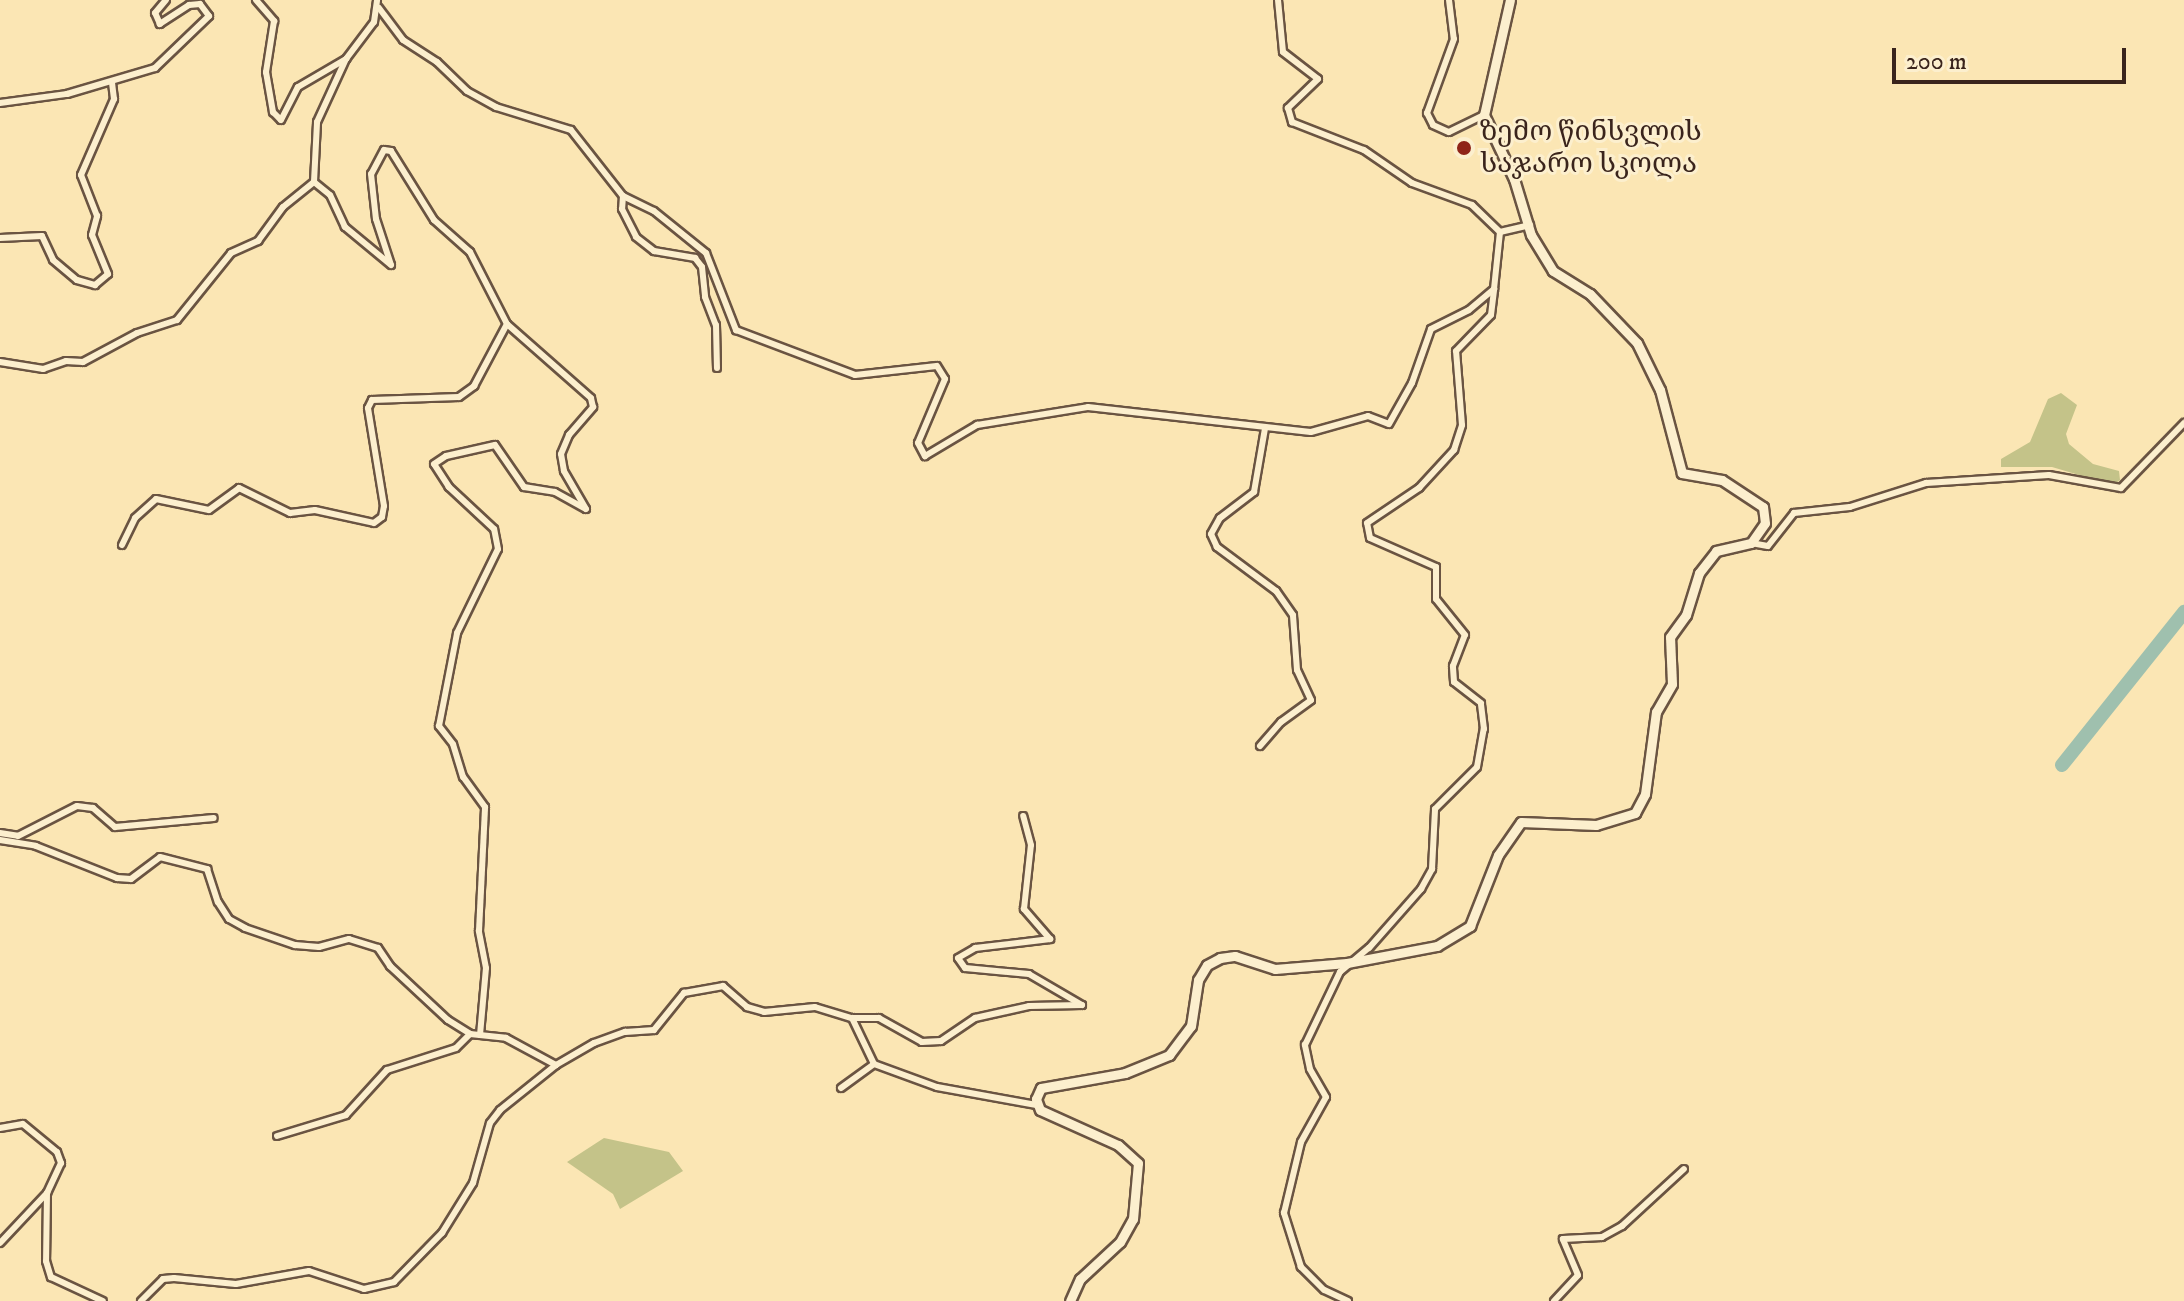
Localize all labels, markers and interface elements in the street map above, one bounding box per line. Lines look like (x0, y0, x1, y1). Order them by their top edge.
scale bar (1896, 32, 2130, 82)
text: 200 m (1906, 47, 1967, 77)
place label: ზემო წინსვლის საჯარო სკოლა (1480, 115, 1702, 181)
marker: ზემო წინსვლის საჯარო სკოლა (1455, 139, 1473, 157)

